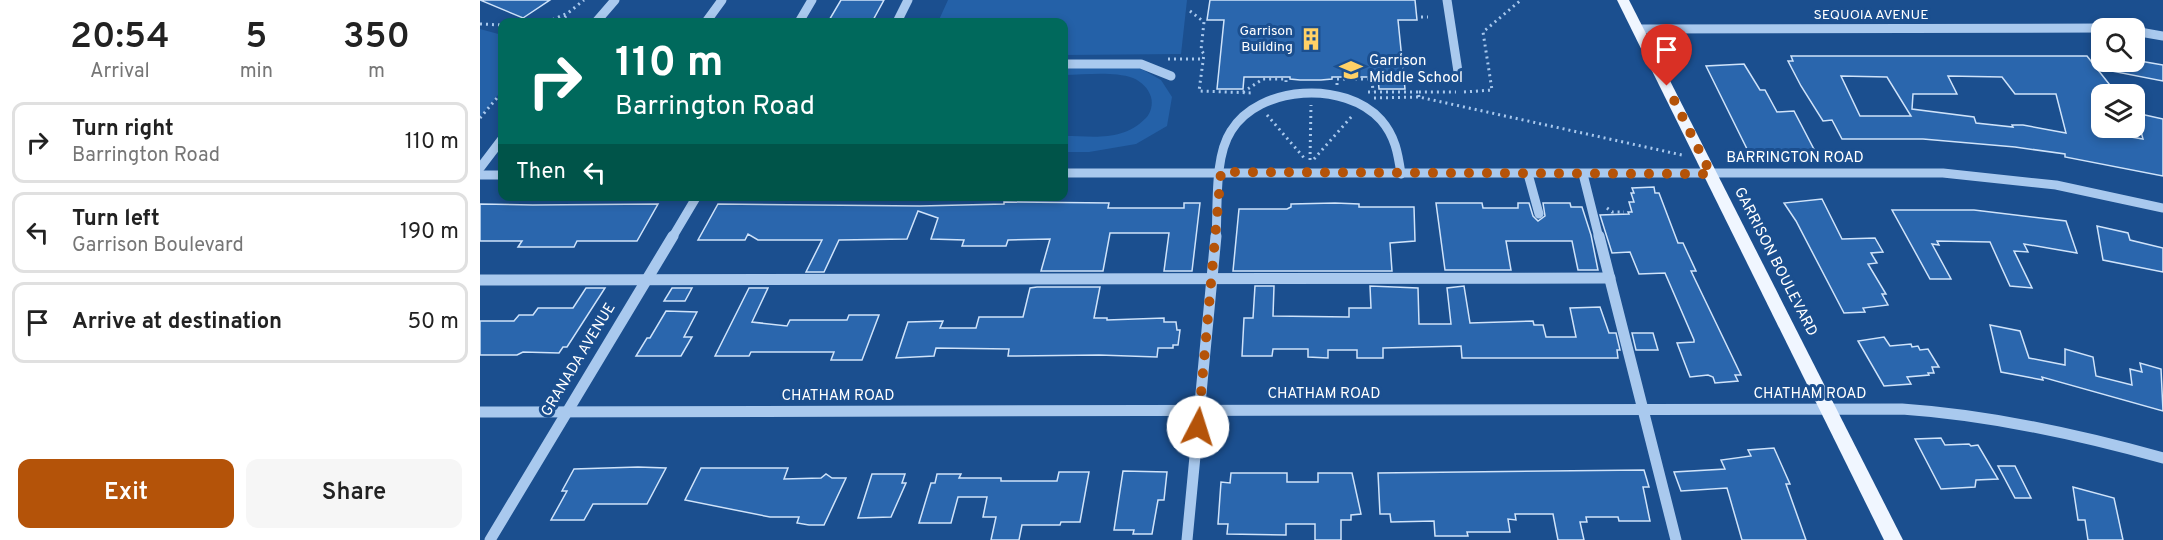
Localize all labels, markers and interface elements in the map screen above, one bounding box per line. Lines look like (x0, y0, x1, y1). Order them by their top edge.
street label: SEQUOIA AVENUE (1813, 7, 1929, 24)
text: 20:54 (70, 15, 170, 61)
text: 5 (245, 15, 267, 61)
text: 350 (343, 15, 410, 61)
map controls (2091, 18, 2145, 138)
button: search (2091, 18, 2145, 72)
place label: Garrison Building (1239, 23, 1293, 56)
pin (1641, 24, 1692, 86)
building icon: Garrison Building (1298, 26, 1324, 52)
icon: arrive (1650, 33, 1683, 66)
text: 110 m (615, 38, 724, 91)
icon: right (516, 42, 594, 120)
place label: Garrison Middle School (1369, 52, 1463, 88)
school or university icon: Garrison Middle School (1338, 57, 1364, 83)
text: Arrival (90, 59, 150, 85)
text: min (240, 59, 273, 85)
text: m (368, 59, 385, 85)
button: layers (2091, 84, 2145, 138)
text: Barrington Road (615, 90, 815, 124)
text: Turn right (72, 116, 174, 143)
icon: right (21, 126, 54, 159)
text: 110 m (405, 129, 459, 156)
text: Barrington Road (72, 143, 220, 169)
street label: BARRINGTON ROAD (1726, 149, 1864, 168)
icon: left (578, 156, 611, 189)
text: Then (516, 159, 566, 186)
street label: GARRISON BOULEVARD (1729, 184, 1821, 340)
text: Turn left (72, 206, 160, 233)
icon: left (21, 216, 54, 249)
text: 190 m (400, 219, 459, 246)
text: Garrison Boulevard (72, 233, 244, 259)
street label: GRANADA AVENUE (538, 300, 620, 420)
icon: arrive (21, 306, 54, 339)
text: Arrive at destination (72, 309, 282, 336)
text: 50 m (407, 309, 459, 336)
street label: CHATHAM ROAD (1268, 385, 1380, 404)
street label: CHATHAM ROAD (1754, 385, 1866, 404)
street label: CHATHAM ROAD (782, 387, 894, 406)
position arrow (1166, 395, 1230, 459)
button: Exit (18, 459, 234, 528)
button: Share (246, 459, 462, 528)

